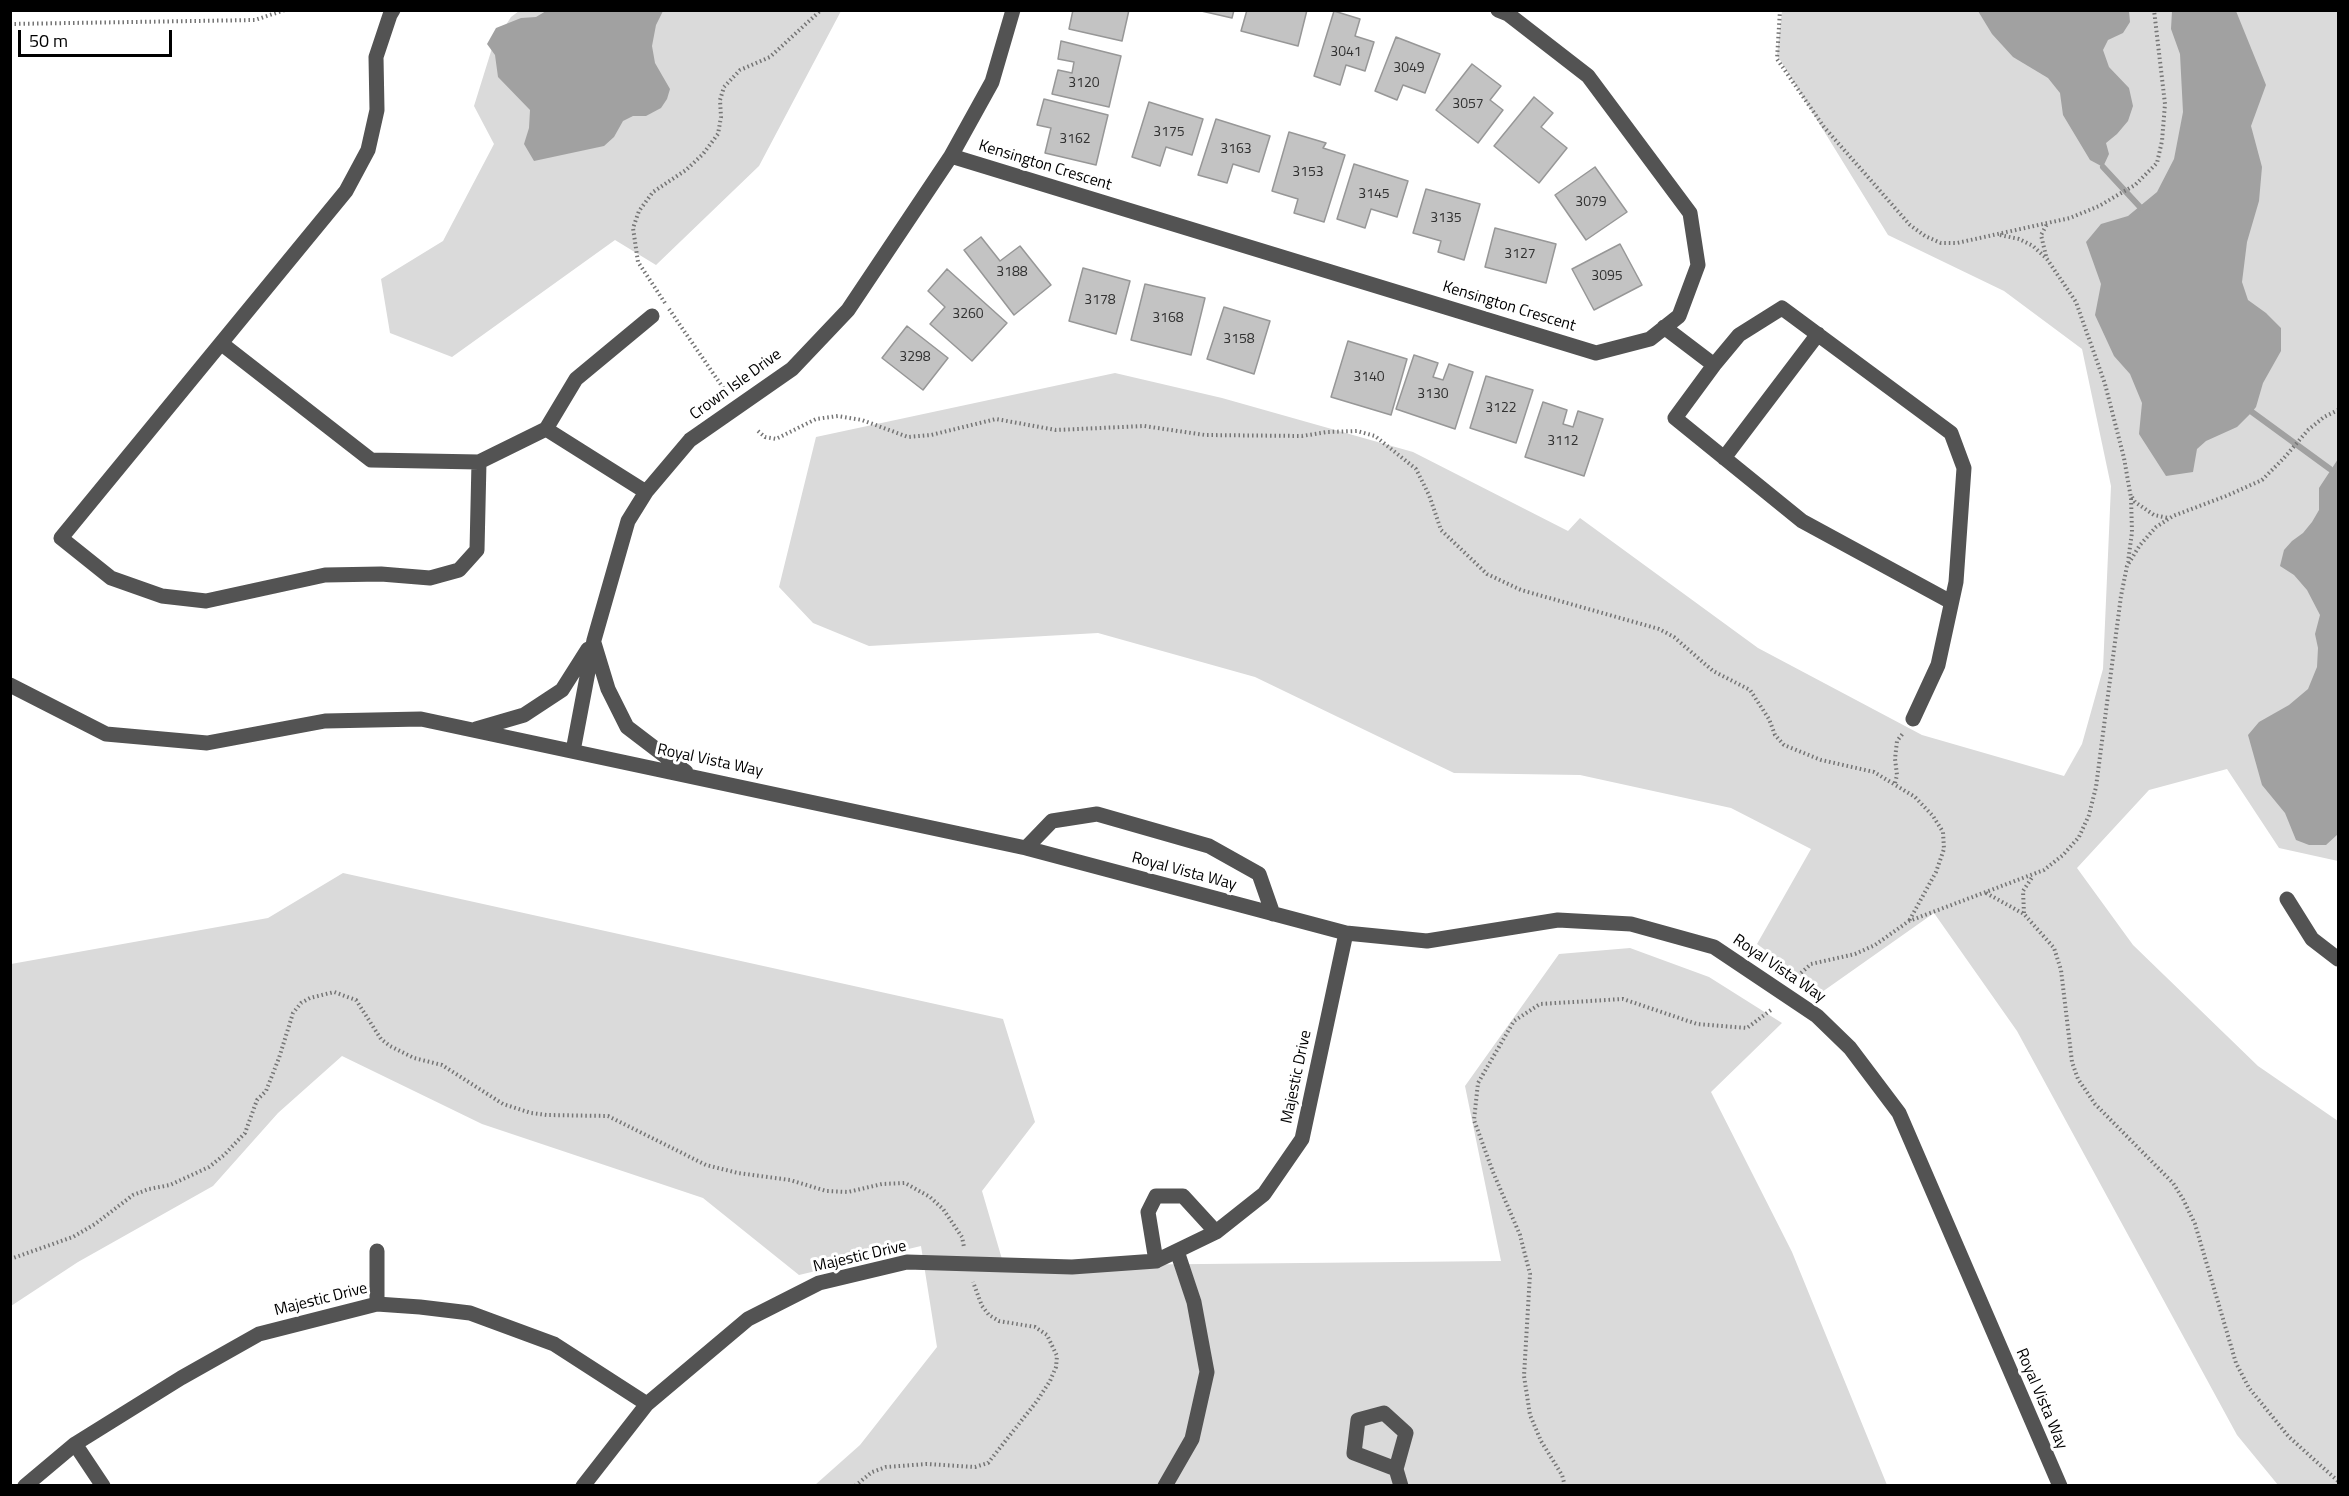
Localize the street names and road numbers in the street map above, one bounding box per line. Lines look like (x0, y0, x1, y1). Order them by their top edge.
street label: Kensington Crescent (976, 137, 1114, 195)
street label: Kensington Crescent (1440, 278, 1578, 336)
street label: Crown Isle Drive (687, 345, 785, 425)
street label: Royal Vista Way (655, 740, 765, 782)
street label: Royal Vista Way (1129, 849, 1239, 895)
street label: Royal Vista Way (1729, 931, 1829, 1007)
street label: Majestic Drive (1278, 1028, 1316, 1126)
street label: Majestic Drive (812, 1237, 908, 1277)
street label: Majestic Drive (273, 1279, 369, 1321)
street label: Royal Vista Way (2011, 1346, 2071, 1452)

